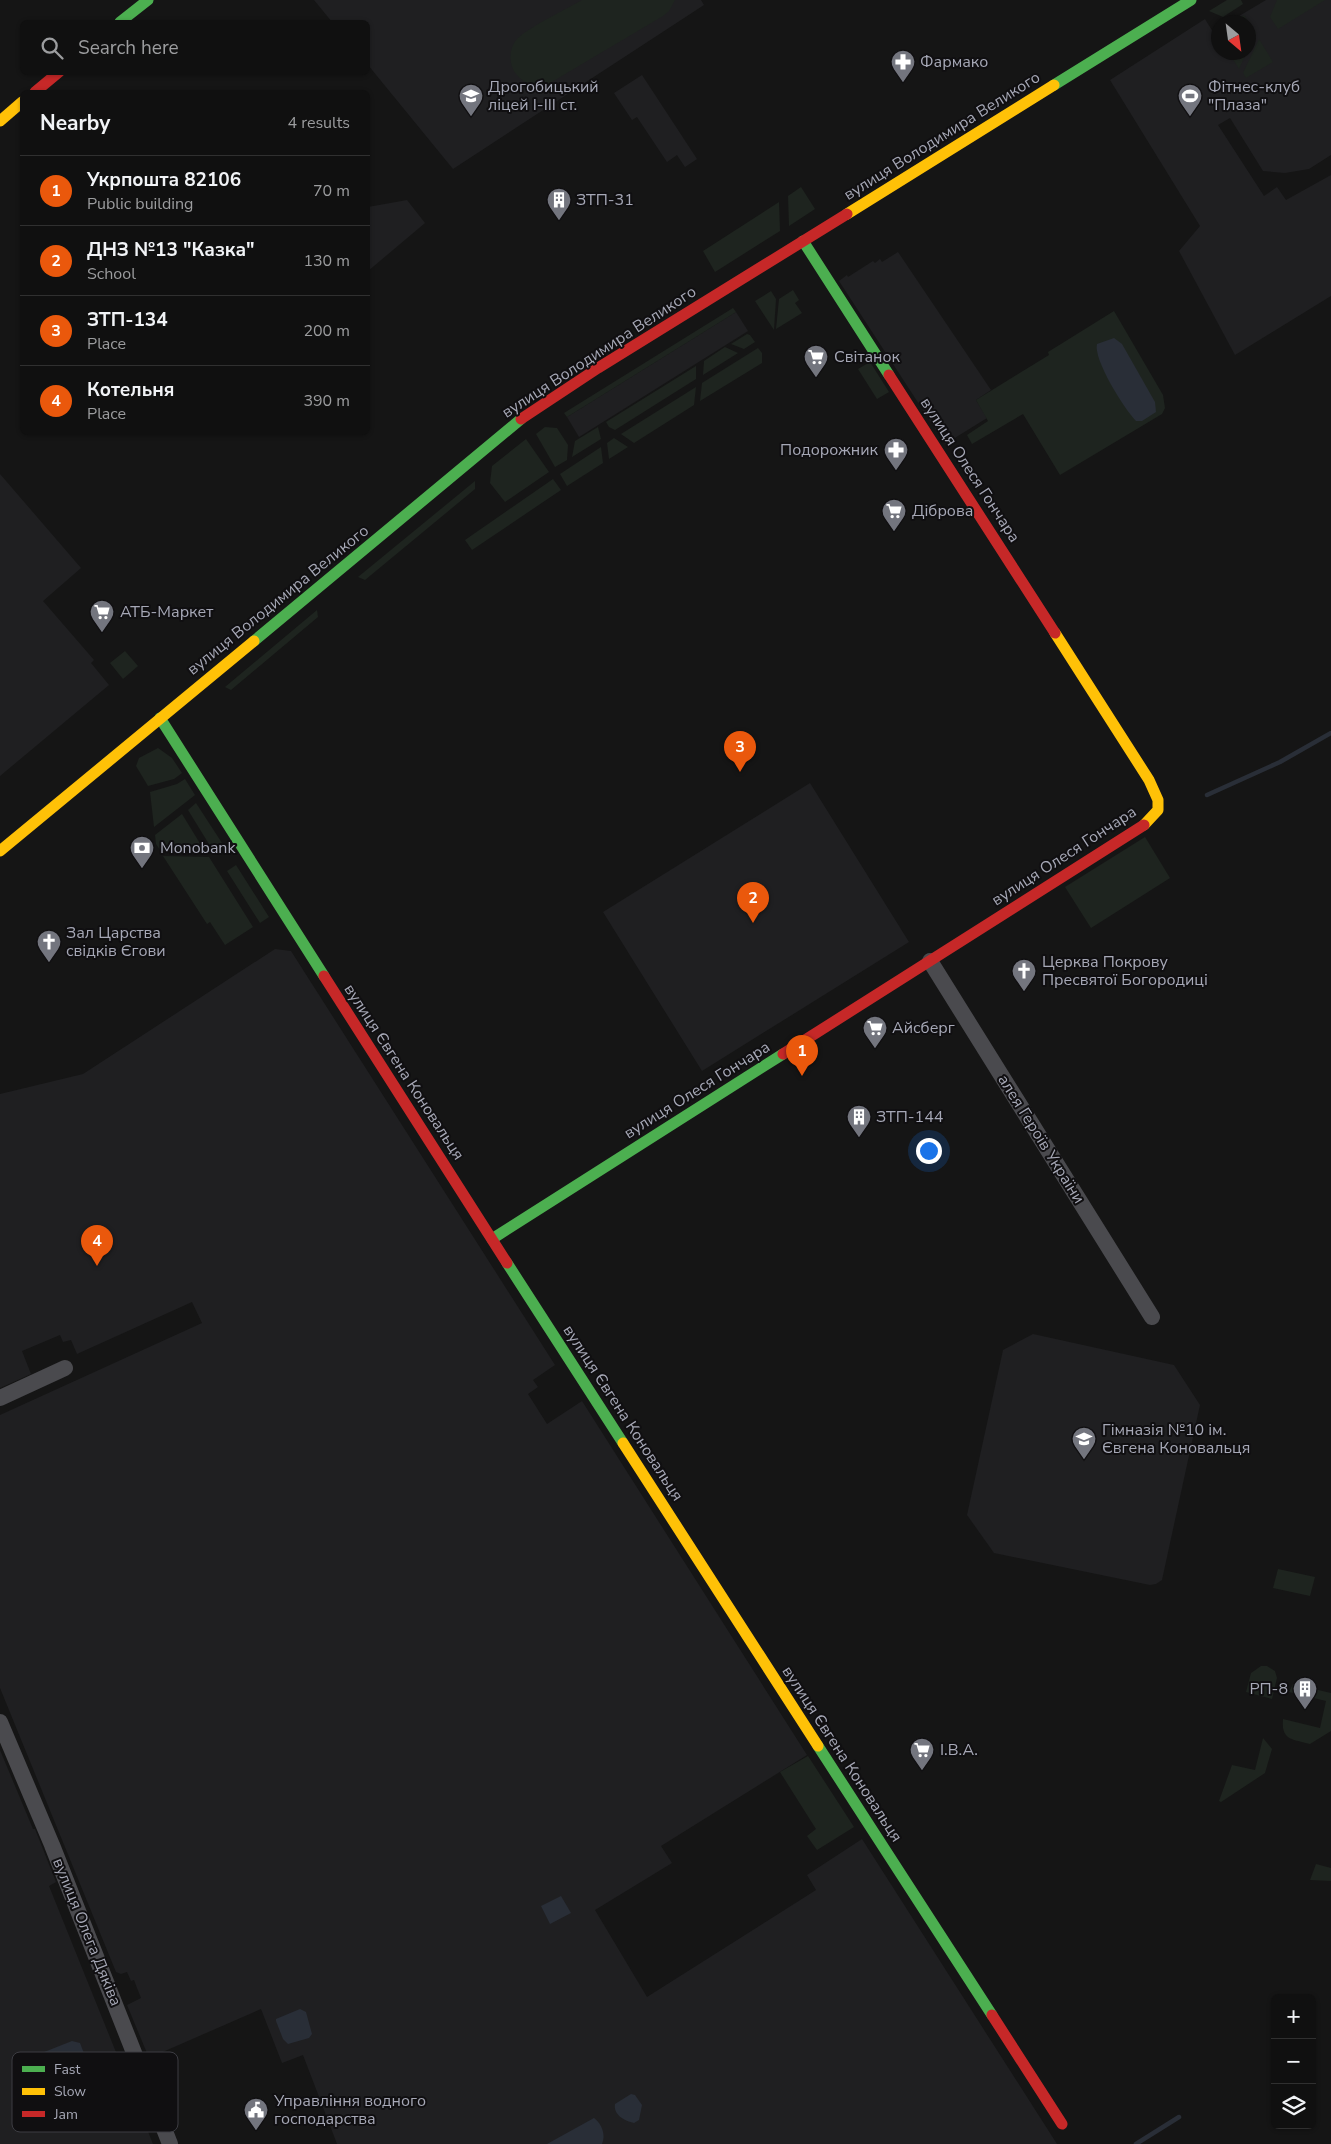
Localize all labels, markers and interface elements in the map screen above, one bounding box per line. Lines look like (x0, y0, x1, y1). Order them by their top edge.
north arrow (1211, 15, 1256, 60)
search box (20, 20, 370, 75)
icon: search (38, 34, 66, 62)
text: Search here (78, 35, 179, 61)
pharmacy icon: Фармако (890, 49, 916, 83)
place label: Фармако (920, 51, 988, 73)
street label: вулиця Володимира Великого (840, 66, 1044, 206)
place label: Дрогобицький ліцей І-ІІІ ст. (488, 76, 599, 116)
place label: Фітнес-клуб "Плаза" (1208, 76, 1300, 116)
school or university icon: Дрогобицький ліцей І-ІІІ ст. (458, 83, 484, 117)
sports icon: Фітнес-клуб "Плаза" (1177, 83, 1203, 117)
text: Nearby (40, 109, 110, 137)
text: 4 results (288, 112, 350, 134)
text: Укрпошта 82106 (87, 167, 241, 193)
text: 1 (51, 180, 61, 202)
text: 70 m (313, 180, 350, 202)
building icon: ЗТП-31 (546, 187, 572, 221)
place label: ЗТП-31 (576, 189, 634, 211)
text: Public building (87, 193, 193, 215)
text: ДНЗ №13 "Казка" (87, 237, 255, 263)
text: 2 (51, 250, 61, 272)
text: 130 m (303, 250, 350, 272)
text: School (87, 263, 136, 285)
street label: вулиця Володимира Великого (497, 281, 701, 423)
text: ЗТП-134 (87, 307, 168, 333)
text: 3 (51, 320, 61, 342)
text: 200 m (303, 320, 350, 342)
text: Place (87, 333, 126, 355)
supermarket icon: Світанок (803, 344, 829, 378)
place label: Світанок (834, 346, 901, 368)
text: Котельня (87, 377, 174, 403)
text: 4 (51, 390, 61, 412)
text: 390 m (303, 390, 350, 412)
street label: вулиця Олеся Гончара (915, 393, 1025, 547)
text: Place (87, 403, 126, 425)
pharmacy icon: Подорожник (883, 437, 909, 471)
place label: Подорожник (780, 439, 879, 461)
supermarket icon: Діброва (881, 498, 907, 532)
place label: Діброва (912, 500, 973, 522)
street label: вулиця Володимира Великого (183, 520, 373, 680)
supermarket icon: АТБ-Маркет (89, 599, 115, 633)
place label: АТБ-Маркет (120, 601, 214, 623)
pin: 3 (724, 731, 756, 772)
street label: вулиця Олеся Гончара (987, 801, 1141, 911)
bank icon: Monobank (129, 835, 155, 869)
place label: Monobank (160, 837, 236, 859)
pin: 2 (737, 882, 769, 923)
place label: Зал Царства свідків Єгови (66, 922, 166, 962)
church icon: Зал Царства свідків Єгови (36, 929, 62, 963)
place label: Церква Покрову Пресвятої Богородиці (1042, 951, 1208, 991)
church icon: Церква Покрову Пресвятої Богородиці (1011, 958, 1037, 992)
street label: вулиця Євгена Коновальця (339, 980, 469, 1164)
supermarket icon: Айсберг (862, 1015, 888, 1049)
place label: Айсберг (892, 1017, 955, 1039)
pin: 1 (786, 1035, 818, 1076)
street label: вулиця Олеся Гончара (620, 1036, 774, 1144)
street label: алея Героїв України (992, 1070, 1090, 1208)
building icon: ЗТП-144 (846, 1104, 872, 1138)
place label: ЗТП-144 (876, 1106, 944, 1128)
your location (916, 1138, 942, 1164)
pin: 4 (81, 1225, 113, 1266)
street label: вулиця Євгена Коновальця (558, 1321, 688, 1505)
place label: Гімназія №10 ім. Євгена Коновальця (1102, 1419, 1250, 1459)
school or university icon: Гімназія №10 ім. Євгена Коновальця (1071, 1426, 1097, 1460)
street label: вулиця Євгена Коновальця (777, 1662, 907, 1846)
building icon: РП-8 (1292, 1676, 1318, 1710)
place label: РП-8 (1249, 1678, 1288, 1700)
supermarket icon: І.В.А. (909, 1737, 935, 1771)
place label: І.В.А. (940, 1739, 978, 1761)
street label: вулиця Олега Дяківа (47, 1855, 127, 2009)
map controls (1271, 1994, 1316, 2129)
button: + (1271, 1994, 1316, 2039)
button: − (1271, 2039, 1316, 2084)
legend (12, 2052, 178, 2132)
text: Fast (54, 2060, 80, 2079)
text: Slow (54, 2082, 86, 2101)
button: layers (1271, 2084, 1316, 2129)
place label: Управління водного господарства (273, 2090, 426, 2130)
public building icon: Управління водного господарства (243, 2097, 269, 2131)
text: Jam (53, 2105, 78, 2124)

